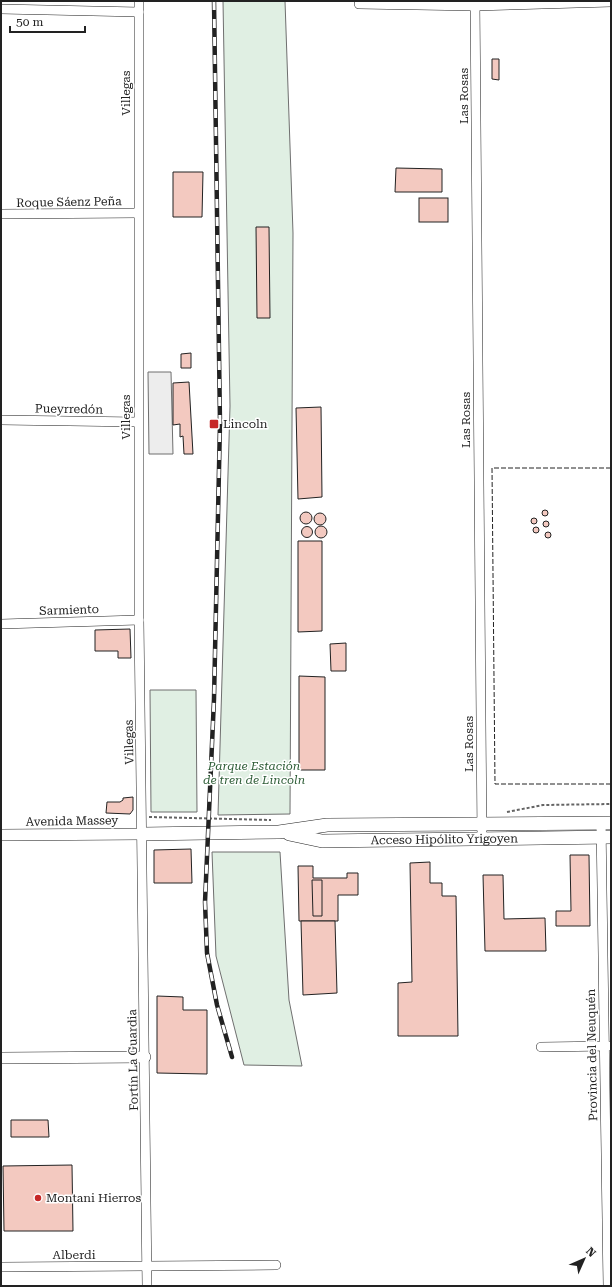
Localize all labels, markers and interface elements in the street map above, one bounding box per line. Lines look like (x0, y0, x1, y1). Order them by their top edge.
scale bar (10, 8, 85, 34)
text: 50 m (16, 15, 43, 29)
street label: Las Rosas (457, 68, 471, 124)
street label: Villegas (119, 70, 133, 116)
street label: Roque Sáenz Peña (16, 194, 122, 210)
street label: Las Rosas (459, 392, 473, 448)
street label: Villegas (119, 394, 133, 440)
street label: Pueyrredón (35, 401, 103, 417)
place label: Lincoln (223, 417, 268, 431)
marker: Lincoln (208, 418, 220, 430)
street label: Sarmiento (39, 602, 99, 618)
street label: Las Rosas (462, 716, 476, 772)
street label: Villegas (122, 719, 136, 765)
park label: Parque Estación de tren de Lincoln (203, 759, 305, 787)
street label: Avenida Massey (25, 813, 119, 829)
street label: Acceso Hipólito Yrigoyen (371, 831, 518, 847)
street label: Provincia del Neuquén (584, 989, 600, 1121)
street label: Fortín La Guardia (125, 1009, 141, 1111)
place label: Montani Hierros (46, 1191, 141, 1205)
marker: Montani Hierros (33, 1193, 43, 1203)
north arrow (564, 1239, 604, 1279)
text: N (583, 1245, 599, 1260)
street label: Alberdi (53, 1248, 96, 1262)

